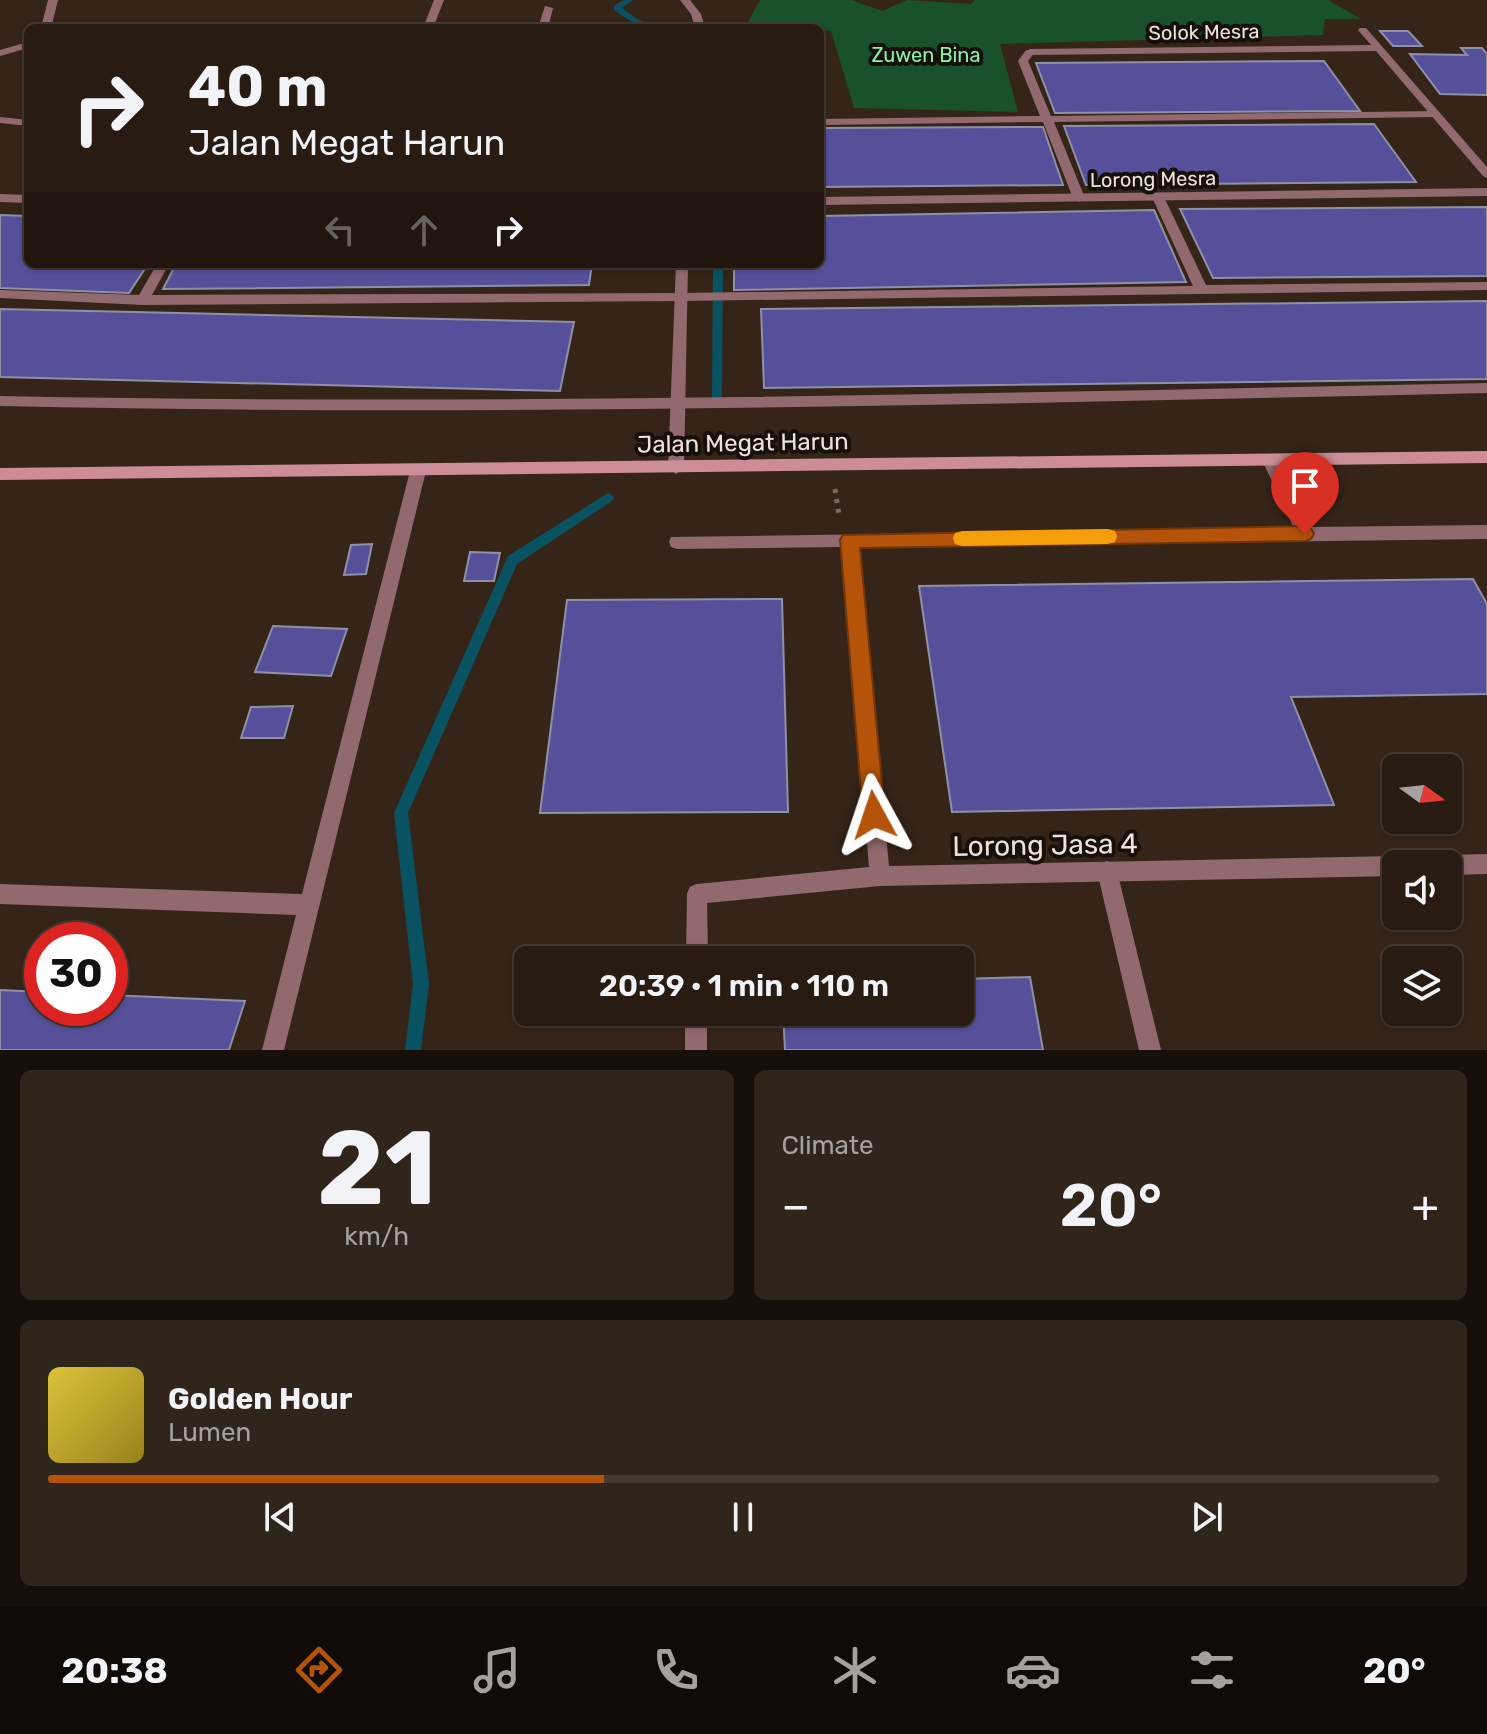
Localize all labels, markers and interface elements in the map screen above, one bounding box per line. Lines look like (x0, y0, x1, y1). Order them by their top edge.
street label: Solok Mesra (1148, 19, 1260, 45)
park label: Zuwen Bina (871, 43, 981, 67)
text: 40 m (188, 54, 328, 120)
icon: right (56, 56, 160, 160)
text: Jalan Megat Harun (188, 121, 505, 164)
street label: Lorong Mesra (1090, 166, 1216, 192)
icon: left (318, 208, 362, 252)
icon: ahead (402, 208, 446, 252)
icon: right (486, 208, 530, 252)
street label: Jalan Megat Harun (637, 427, 849, 459)
pin (1271, 452, 1339, 534)
icon: arrive (1283, 464, 1327, 508)
north arrow (1382, 754, 1462, 834)
map controls (1382, 754, 1462, 1026)
position arrow (832, 773, 916, 857)
street label: Lorong Jasa 4 (952, 827, 1138, 863)
button: sound (1382, 850, 1462, 930)
speed limit sign: 30 (24, 922, 128, 1026)
button: layers (1382, 946, 1462, 1026)
text: 20:39 · 1 min · 110 m (599, 968, 889, 1004)
text: 21 (317, 1107, 436, 1230)
text: Climate (782, 1130, 874, 1161)
text: 20° (1060, 1170, 1162, 1241)
text: − (782, 1180, 810, 1232)
text: + (1412, 1180, 1439, 1232)
text: km/h (344, 1221, 409, 1252)
text: Golden Hour (168, 1381, 352, 1417)
text: Lumen (168, 1417, 251, 1448)
icon: previous (258, 1495, 302, 1539)
icon: pause (721, 1495, 765, 1539)
icon: next (1185, 1495, 1229, 1539)
icon: directions (291, 1642, 347, 1698)
icon: music (469, 1642, 525, 1698)
icon: phone (648, 1642, 704, 1698)
icon: climate (827, 1642, 883, 1698)
icon: car (1005, 1642, 1061, 1698)
icon: filters (1184, 1642, 1240, 1698)
text: 20:38 (61, 1649, 168, 1692)
text: 20° (1363, 1649, 1426, 1692)

